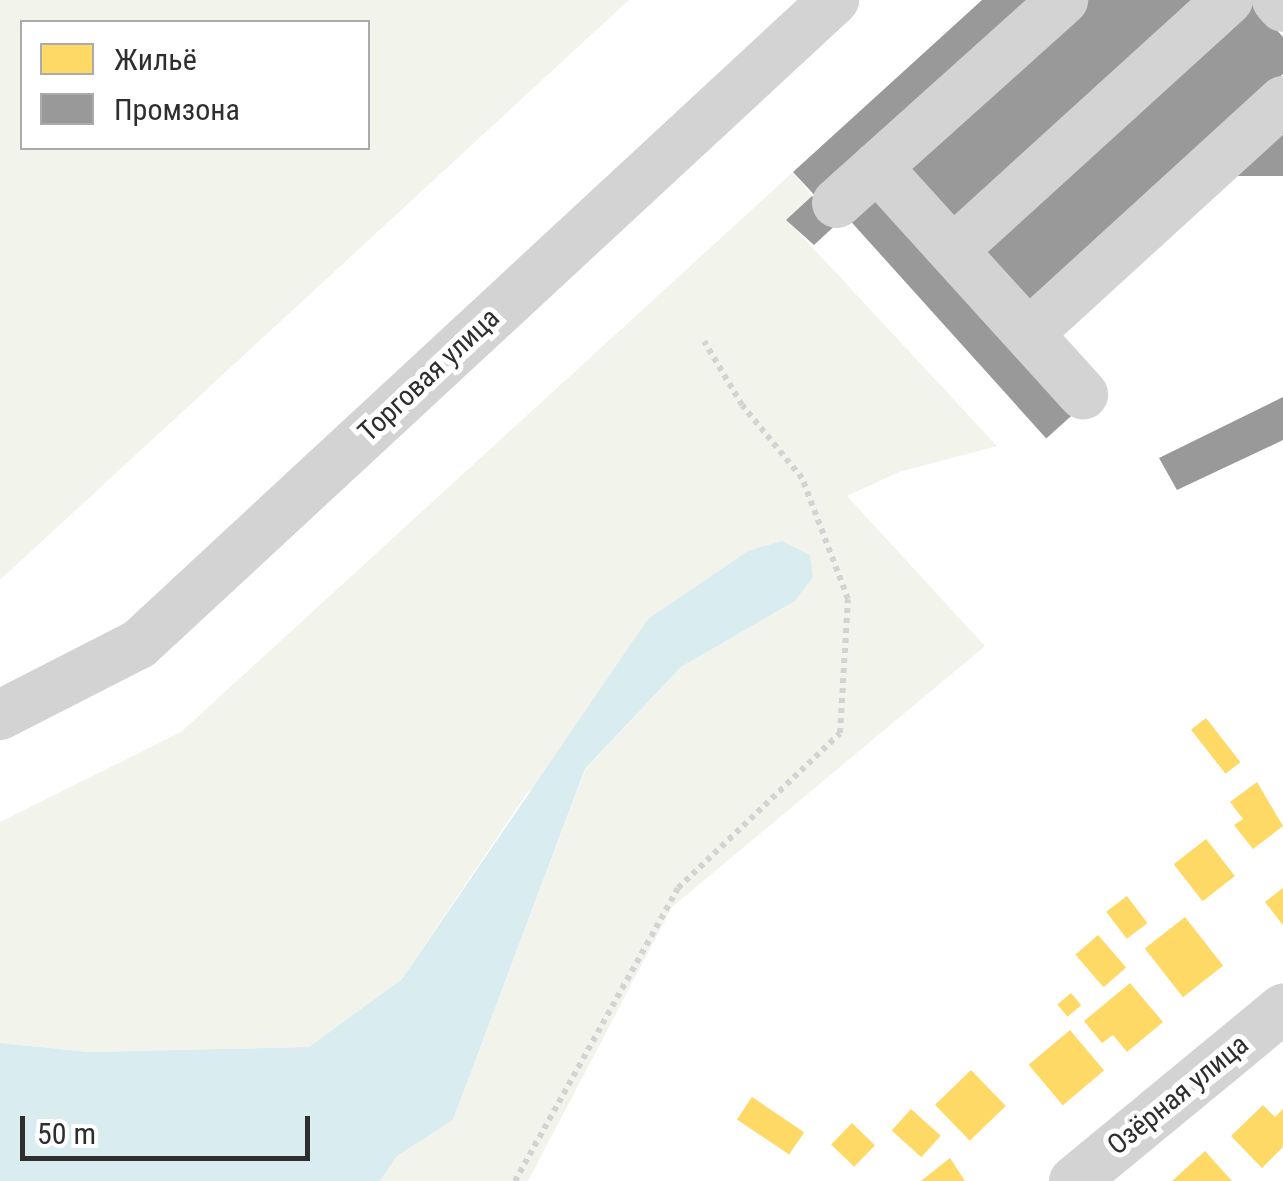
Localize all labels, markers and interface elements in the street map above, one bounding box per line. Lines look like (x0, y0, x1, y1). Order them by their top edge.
legend (20, 20, 370, 150)
text: Жильё (114, 42, 197, 77)
text: Промзона (114, 92, 240, 127)
street label: Торговая улица (352, 301, 506, 449)
street label: Озёрная улица (1101, 1028, 1255, 1162)
scale bar (25, 1096, 315, 1158)
text: 50 m (37, 1116, 96, 1151)

